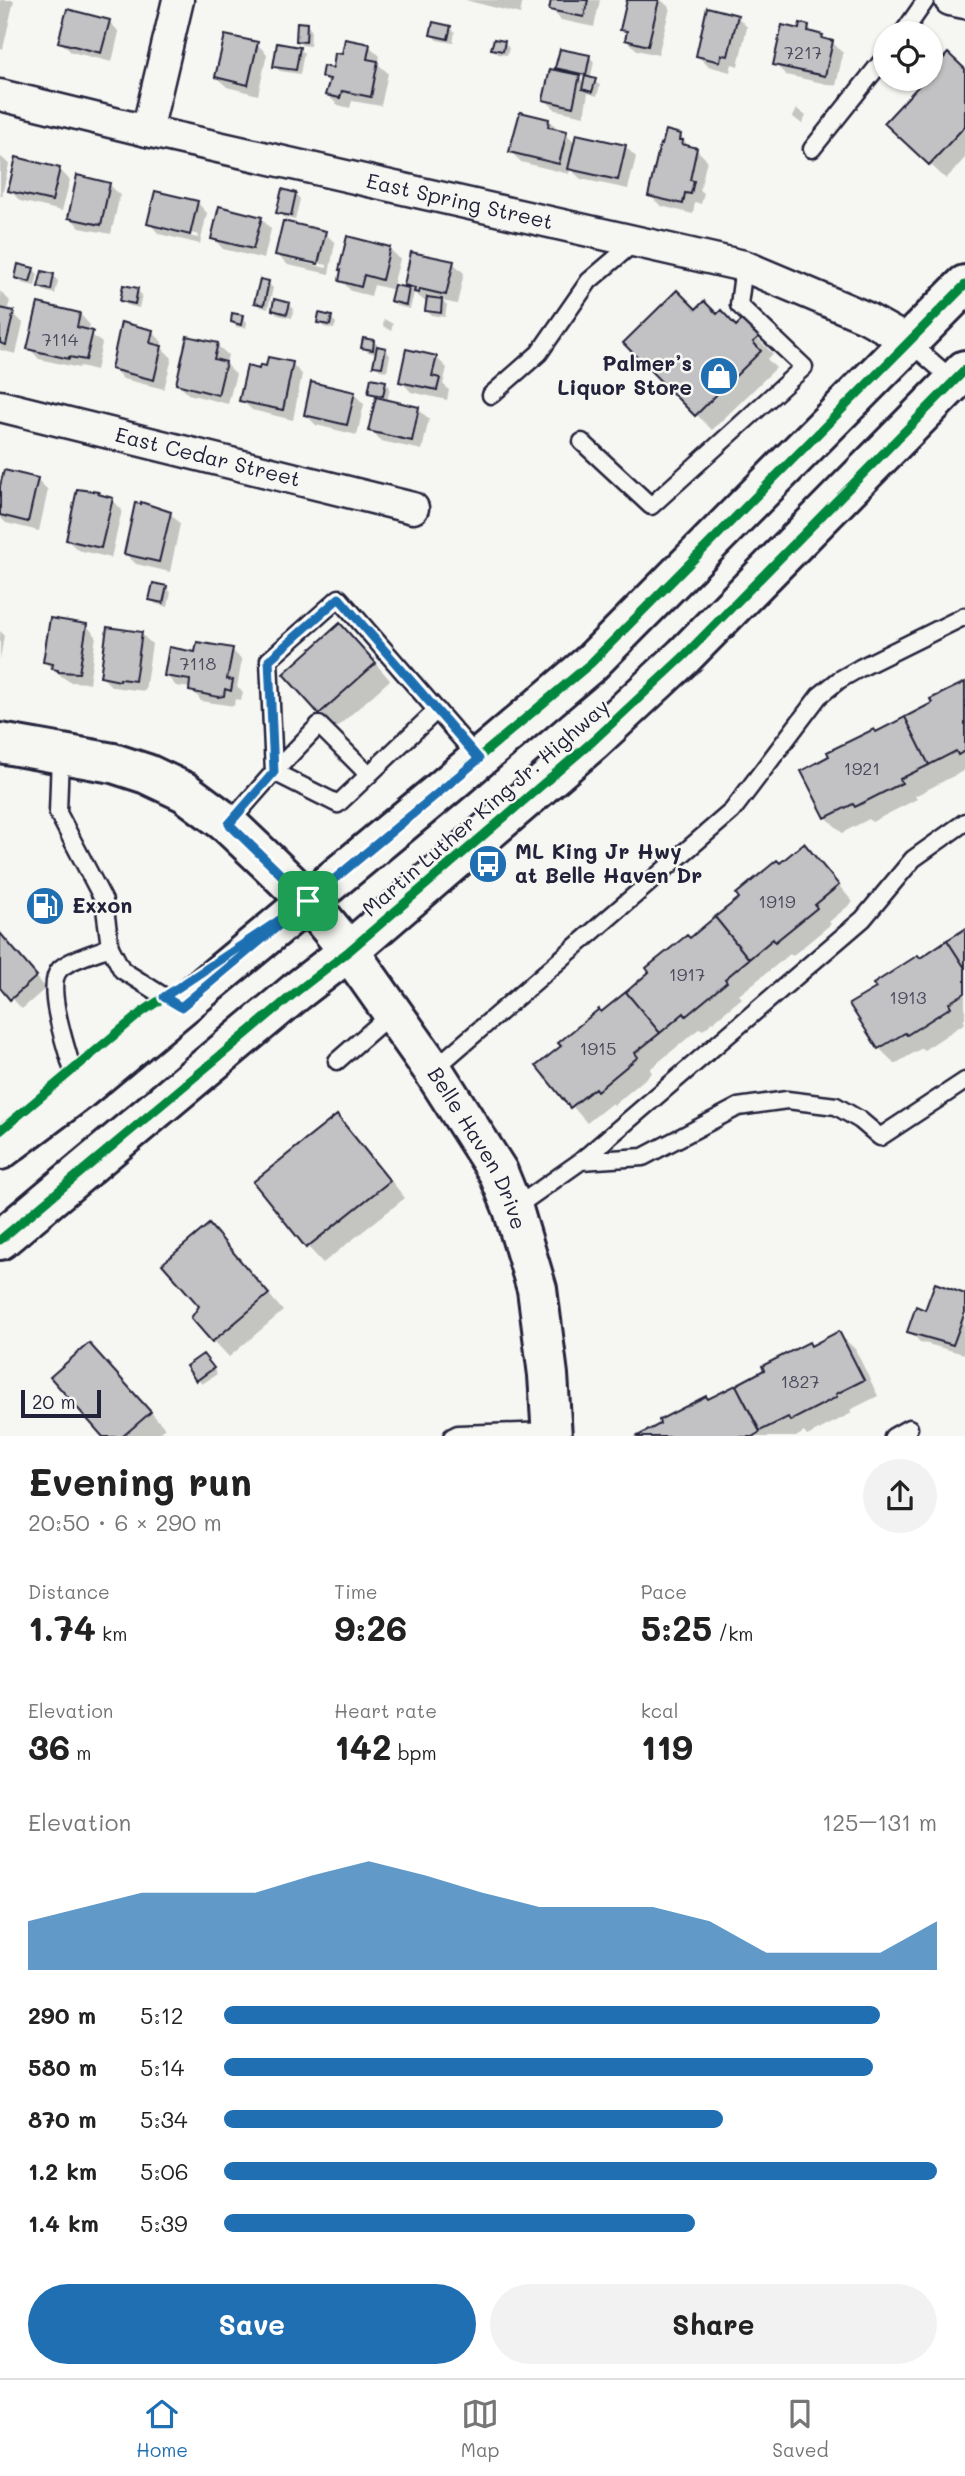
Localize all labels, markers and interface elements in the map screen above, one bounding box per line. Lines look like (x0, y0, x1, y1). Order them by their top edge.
map controls (873, 21, 943, 91)
button: locate (873, 21, 943, 91)
house number: 7217 (784, 40, 822, 64)
street label: East Spring Street (364, 166, 556, 234)
house number: 7114 (42, 327, 79, 351)
place label: Palmer’s Liquor Store (557, 349, 692, 400)
shop icon: Palmer’s Liquor Store (698, 355, 740, 397)
street label: East Cedar Street (113, 420, 304, 492)
house number: 7118 (180, 651, 217, 675)
street label: Martin Luther King Jr. Highway (356, 692, 614, 922)
house number: 1921 (844, 756, 880, 780)
place label: ML King Jr Hwy at Belle Haven Dr (515, 837, 702, 888)
bus stop icon: ML King Jr Hwy at Belle Haven Dr (467, 843, 509, 885)
pin (278, 871, 338, 931)
icon: arrive (289, 882, 327, 920)
fuel station icon: Exxon (24, 885, 66, 927)
house number: 1919 (758, 889, 796, 913)
place label: Exxon (72, 891, 132, 918)
house number: 1917 (669, 962, 705, 986)
house number: 1913 (889, 985, 927, 1009)
house number: 1915 (579, 1036, 617, 1060)
street label: Belle Haven Drive (422, 1061, 533, 1232)
house number: 1827 (781, 1369, 819, 1393)
scale bar (21, 1388, 102, 1419)
text: 20 m (32, 1389, 76, 1414)
text: Evening run (28, 1456, 252, 1506)
button: share (863, 1459, 937, 1533)
text: 20:50 · 6 × 290 m (28, 1507, 222, 1537)
text: Distance (28, 1579, 110, 1604)
text: Time (334, 1579, 378, 1604)
text: Pace (641, 1579, 687, 1604)
text: 1.74 (28, 1604, 96, 1650)
text: 9:26 (334, 1604, 407, 1650)
text: 5:25 (641, 1604, 712, 1650)
text: km (96, 1621, 127, 1646)
text: /km (712, 1621, 754, 1646)
text: Elevation (28, 1698, 113, 1723)
text: Heart rate (334, 1698, 437, 1723)
text: kcal (641, 1698, 679, 1723)
text: 36 (28, 1723, 70, 1769)
text: 142 (334, 1723, 392, 1769)
text: 119 (641, 1723, 693, 1769)
text: m (70, 1740, 91, 1765)
text: bpm (392, 1740, 437, 1765)
text: Elevation (28, 1807, 131, 1837)
text: 125–131 m (822, 1807, 937, 1837)
text: 290 m (28, 2000, 96, 2030)
text: 5:12 (140, 2000, 184, 2030)
text: 580 m (28, 2052, 97, 2082)
text: 5:14 (140, 2052, 184, 2082)
text: 870 m (28, 2104, 96, 2134)
text: 5:34 (140, 2104, 188, 2134)
text: 1.2 km (28, 2156, 97, 2186)
text: 5:06 (140, 2156, 189, 2186)
text: 1.4 km (28, 2208, 99, 2238)
text: 5:39 (140, 2208, 188, 2238)
button: Save (28, 2284, 476, 2364)
button: Share (490, 2284, 937, 2364)
tab: Home (136, 2395, 188, 2462)
tab: Map (461, 2395, 500, 2462)
tab: Saved (772, 2395, 829, 2462)

